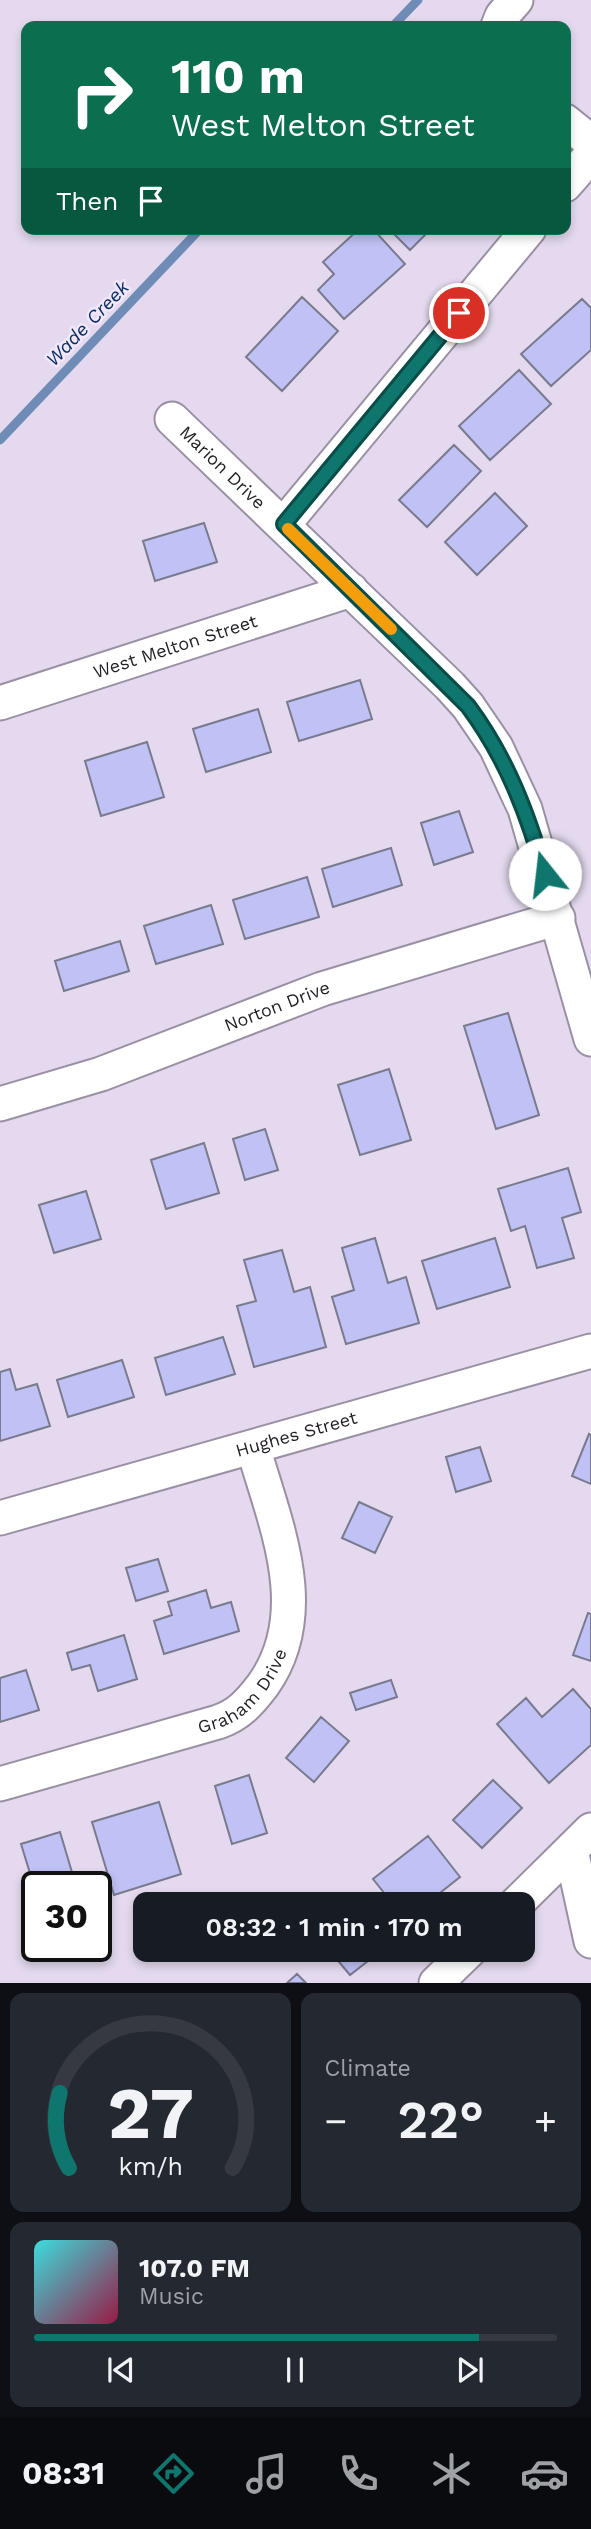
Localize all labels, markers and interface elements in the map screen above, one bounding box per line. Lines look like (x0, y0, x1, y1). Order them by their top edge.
text: 110 m (171, 47, 305, 105)
icon: right (56, 49, 147, 140)
text: West Melton Street (171, 106, 475, 144)
icon: arrive (132, 182, 170, 220)
text: Then (56, 186, 118, 216)
water label: Wade Creek (41, 275, 134, 371)
pin (429, 283, 489, 343)
icon: arrive (440, 294, 478, 332)
street label: Marion Drive (176, 421, 270, 513)
street label: West Melton Street (90, 610, 260, 682)
position arrow (508, 837, 582, 911)
street label: Norton Drive (221, 976, 332, 1036)
street label: Hughes Street (233, 1407, 360, 1461)
street label: Graham Drive (195, 1646, 291, 1737)
speed limit sign: 30 (21, 1871, 112, 1962)
text: 08:32 · 1 min · 170 m (205, 1912, 463, 1942)
text: Climate (325, 2055, 411, 2082)
text: 27 (107, 2071, 193, 2157)
text: 22° (397, 2090, 484, 2151)
text: − (325, 2099, 347, 2143)
text: + (534, 2099, 557, 2143)
text: km/h (118, 2152, 182, 2181)
text: 107.0 FM (139, 2253, 250, 2283)
text: Music (139, 2283, 204, 2310)
icon: previous (102, 2351, 140, 2389)
icon: pause (276, 2351, 314, 2389)
icon: next (451, 2351, 489, 2389)
icon: directions (149, 2449, 198, 2498)
icon: music (242, 2449, 291, 2498)
icon: phone (334, 2449, 383, 2498)
icon: climate (427, 2449, 476, 2498)
icon: car (520, 2449, 569, 2498)
text: 08:31 (22, 2454, 105, 2492)

